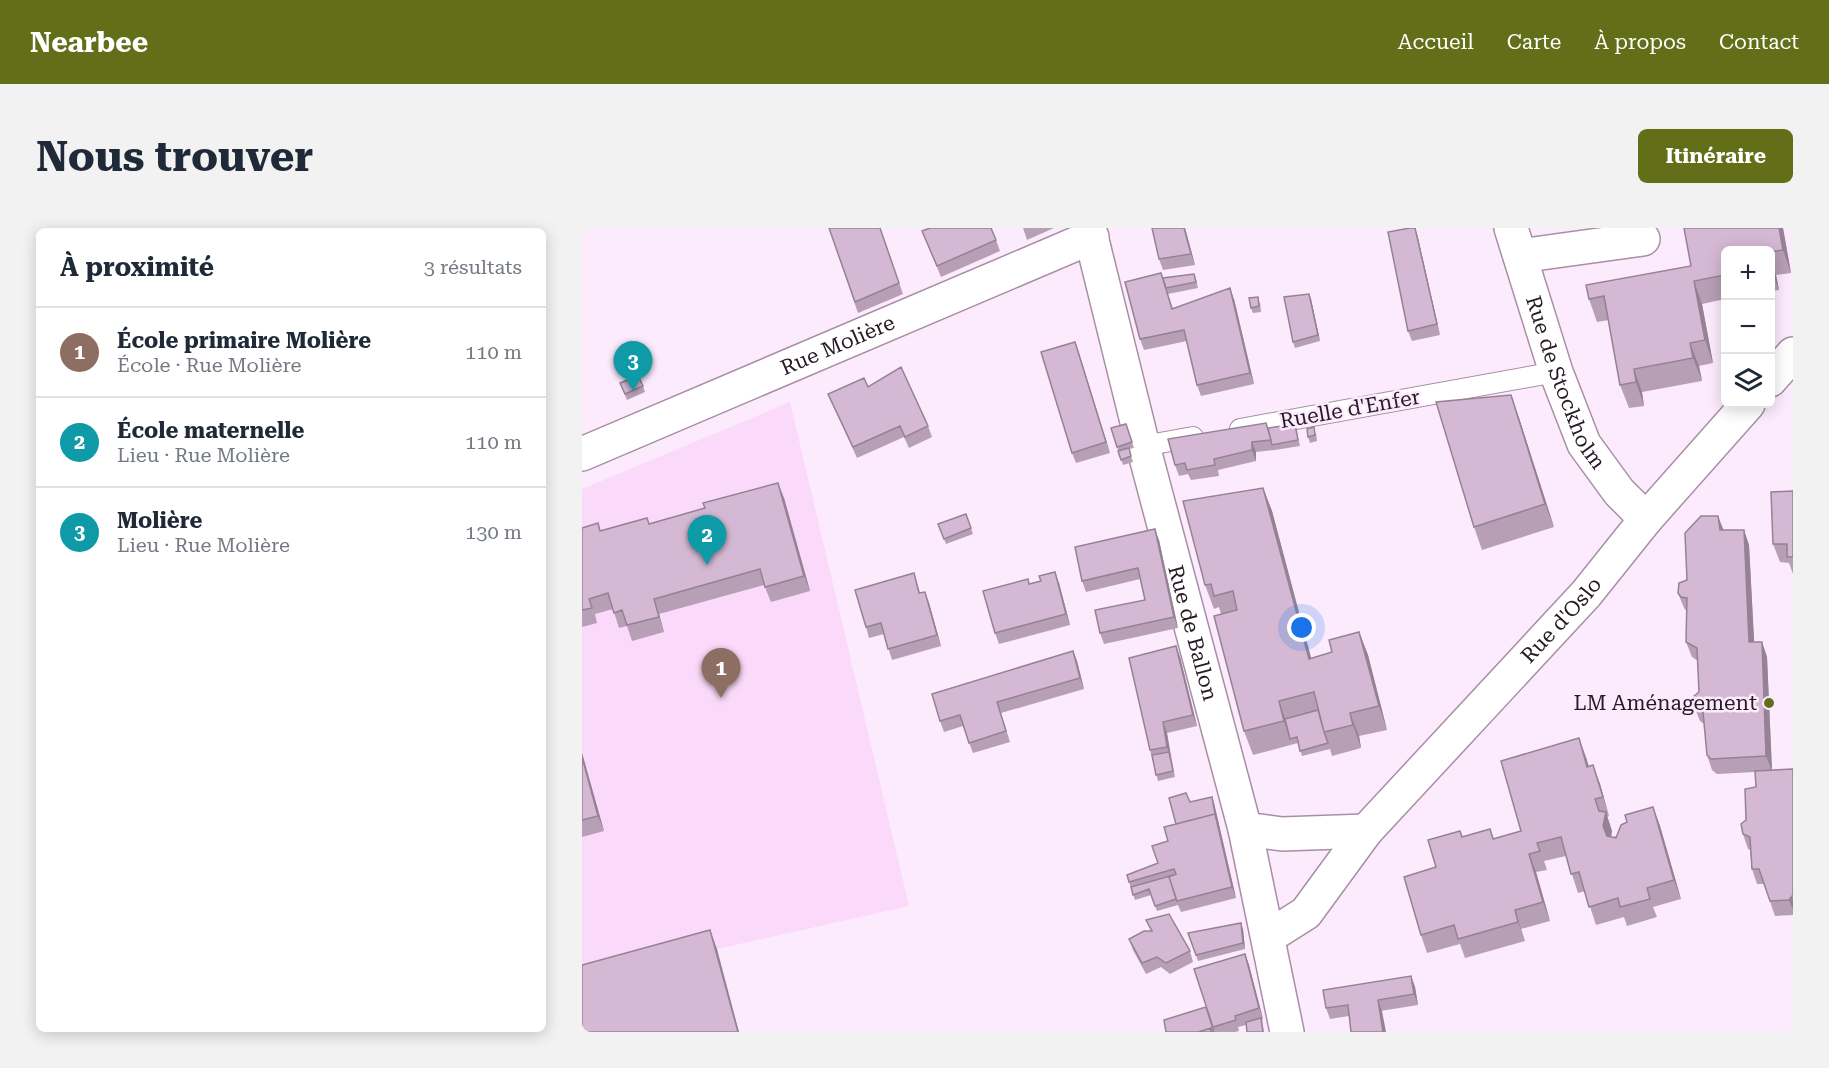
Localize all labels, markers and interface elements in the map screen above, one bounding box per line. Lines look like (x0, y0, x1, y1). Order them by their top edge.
text: Nearbee (30, 26, 148, 59)
text: Accueil (1398, 30, 1474, 54)
text: Carte (1507, 30, 1561, 54)
text: À propos (1594, 30, 1686, 54)
text: Contact (1719, 30, 1799, 54)
button: Itinéraire (1638, 129, 1793, 183)
text: Nous trouver (36, 132, 313, 181)
map controls (1721, 246, 1775, 408)
button: + (1721, 246, 1775, 300)
text: À proximité (60, 252, 214, 282)
text: 3 résultats (424, 255, 522, 279)
street label: Rue de Stockholm (1521, 293, 1610, 474)
button: − (1721, 300, 1775, 354)
street label: Rue Molière (777, 310, 898, 380)
text: École primaire Molière (117, 328, 371, 353)
text: 1 (74, 340, 85, 364)
text: 110 m (465, 340, 522, 364)
pin: 3 (614, 342, 652, 391)
text: École · Rue Molière (117, 353, 301, 377)
button: layers (1721, 354, 1775, 408)
street label: Ruelle d'Enfer (1278, 385, 1422, 433)
text: École maternelle (117, 418, 304, 443)
text: 2 (74, 430, 85, 454)
text: 110 m (465, 430, 522, 454)
text: Lieu · Rue Molière (117, 443, 290, 467)
text: Molière (117, 508, 202, 533)
pin: 2 (688, 516, 726, 565)
text: 3 (74, 520, 85, 544)
text: 130 m (465, 520, 522, 544)
text: Lieu · Rue Molière (117, 533, 290, 557)
street label: Rue de Ballon (1163, 563, 1222, 704)
street label: Rue d'Oslo (1516, 573, 1607, 668)
your location (1287, 613, 1316, 642)
pin: 1 (702, 648, 740, 698)
place label: LM Aménagement (1573, 691, 1757, 715)
marker: LM Aménagement (1762, 696, 1776, 710)

